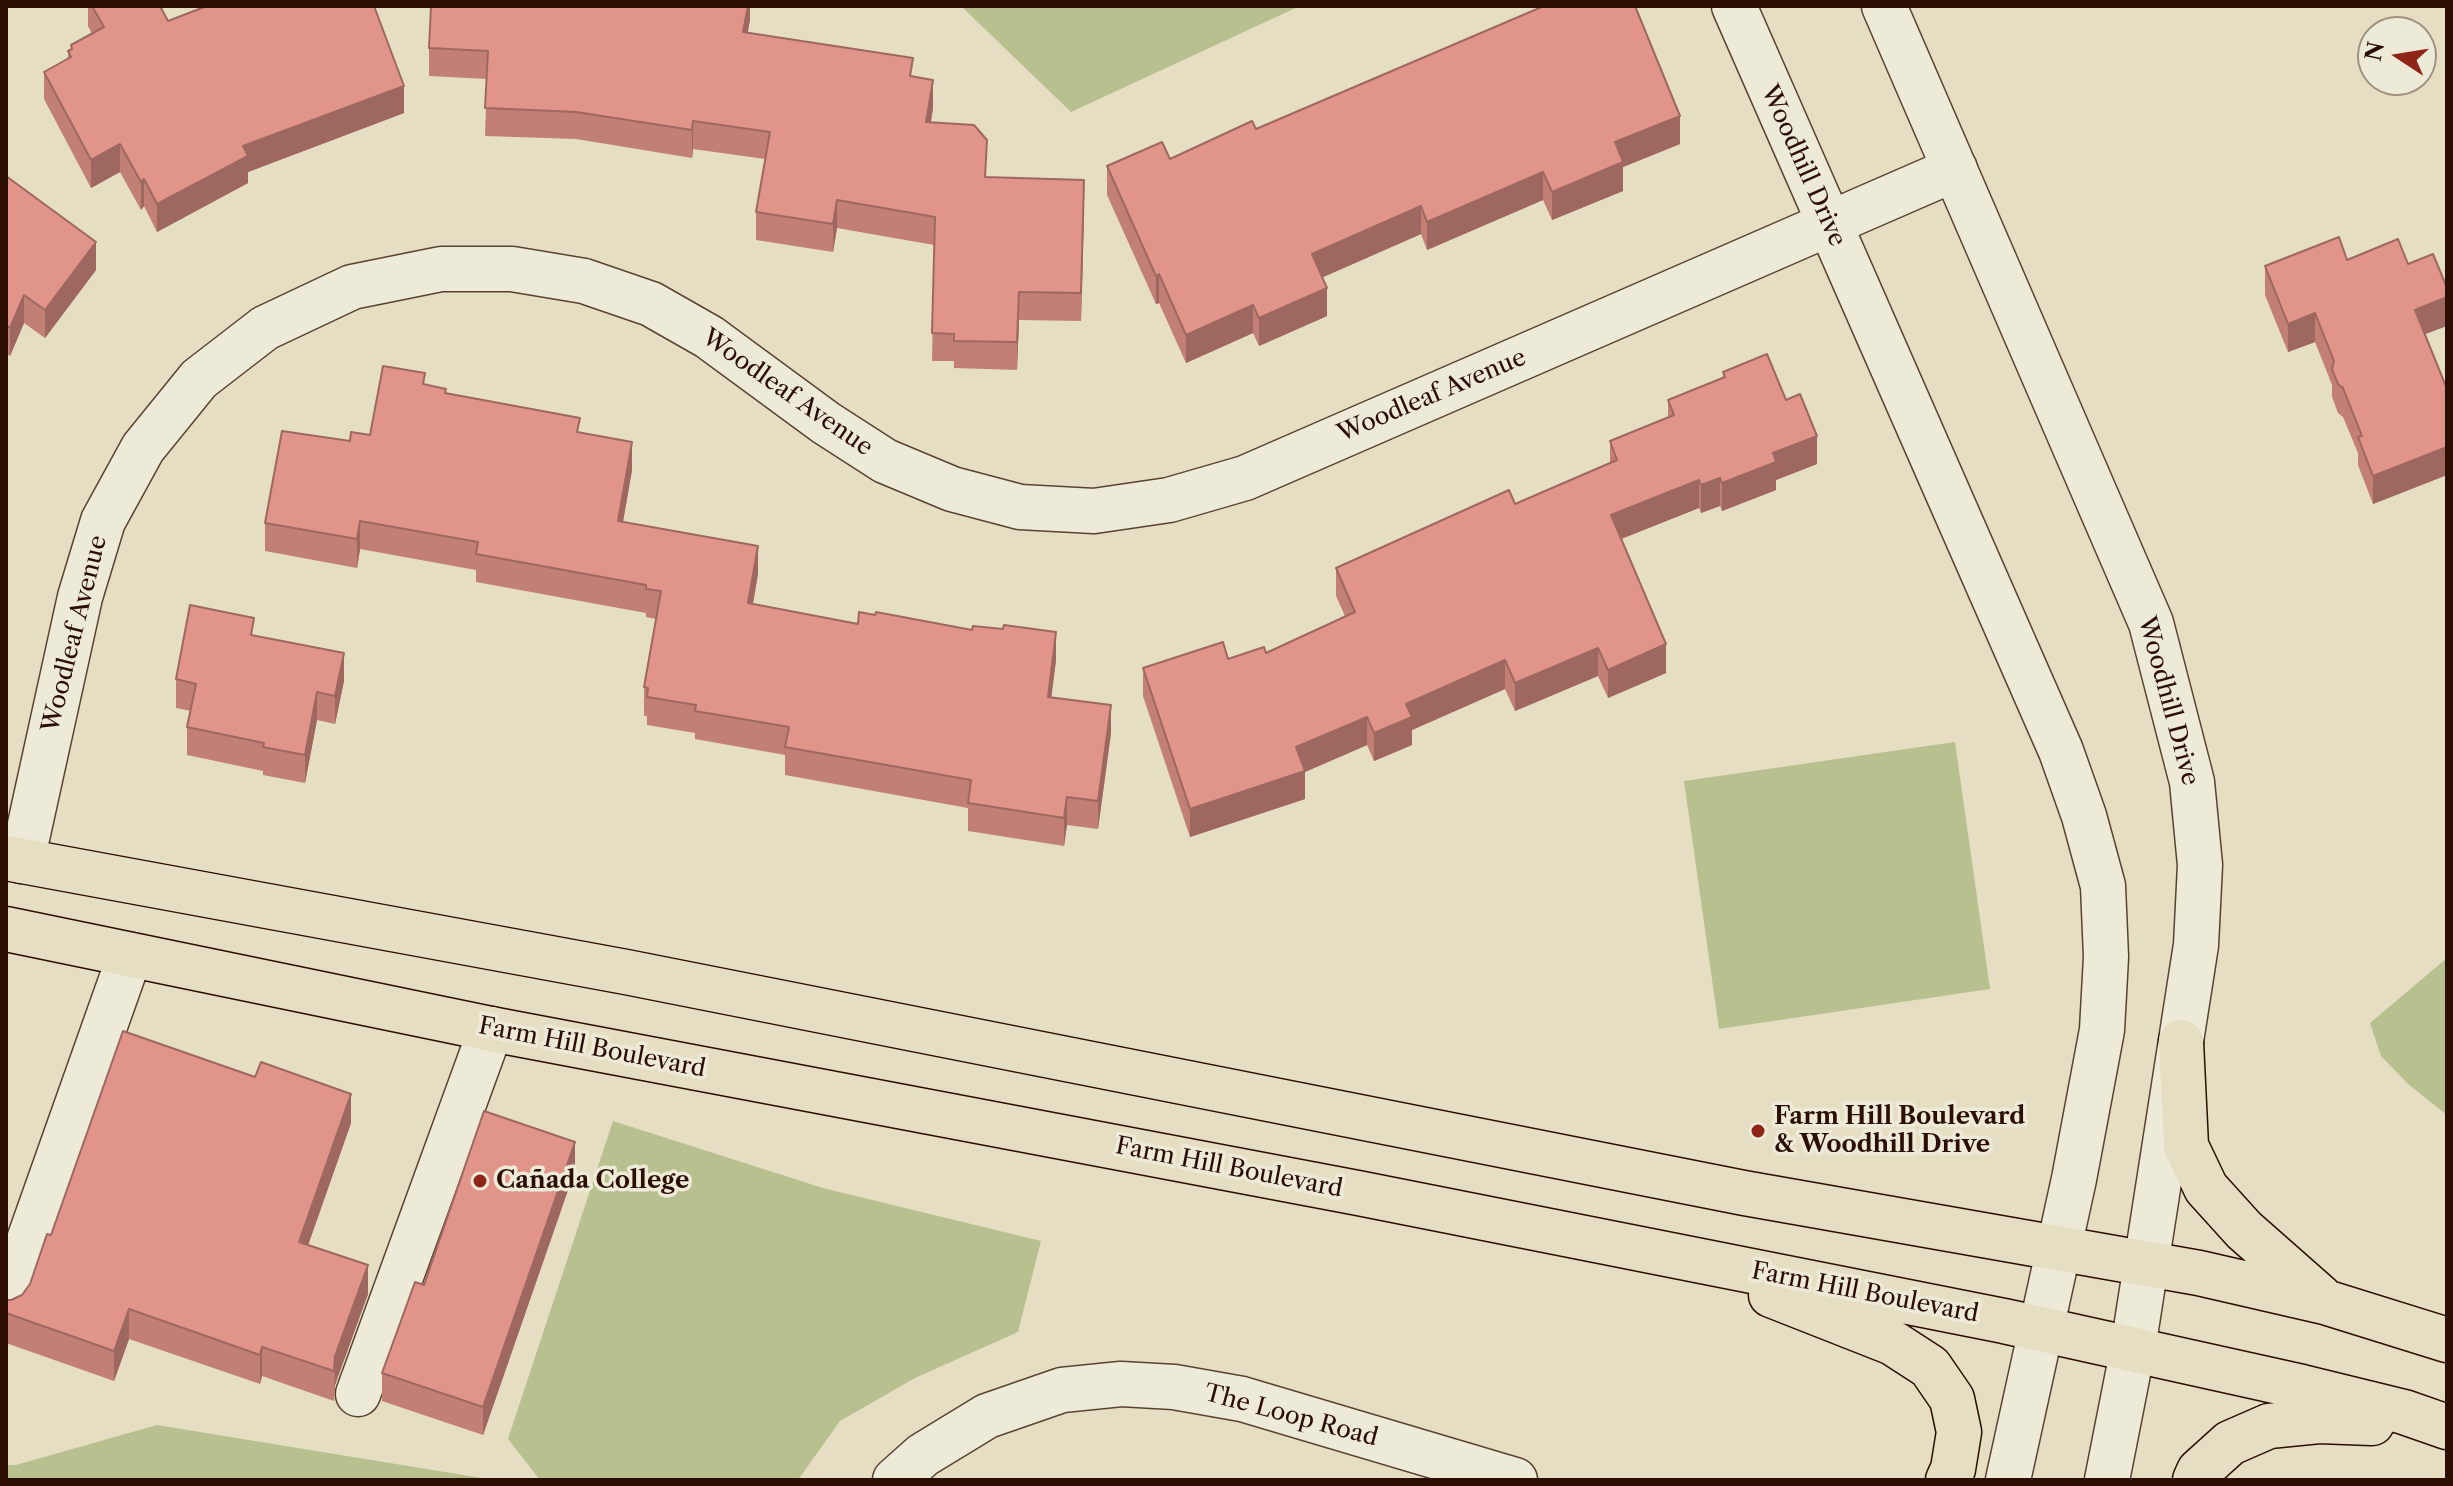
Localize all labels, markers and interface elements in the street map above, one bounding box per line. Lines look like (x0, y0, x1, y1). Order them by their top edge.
north arrow (2357, 16, 2437, 96)
text: N (2360, 39, 2390, 63)
street label: Woodhill Drive (1755, 81, 1851, 251)
street label: Woodleaf Avenue (696, 323, 878, 463)
street label: Woodleaf Avenue (1333, 343, 1531, 449)
street label: Woodleaf Avenue (37, 533, 113, 735)
street label: Woodhill Drive (2132, 613, 2204, 789)
street label: Farm Hill Boulevard (476, 1012, 708, 1084)
place label: Farm Hill Boulevard & Woodhill Drive (1774, 1103, 2025, 1159)
marker: Farm Hill Boulevard & Woodhill Drive (1749, 1122, 1767, 1140)
street label: Farm Hill Boulevard (1113, 1132, 1345, 1204)
place label: Cañada College (496, 1167, 689, 1195)
marker: Cañada College (471, 1172, 489, 1190)
street label: Farm Hill Boulevard (1749, 1257, 1981, 1329)
street label: The Loop Road (1201, 1379, 1381, 1453)

